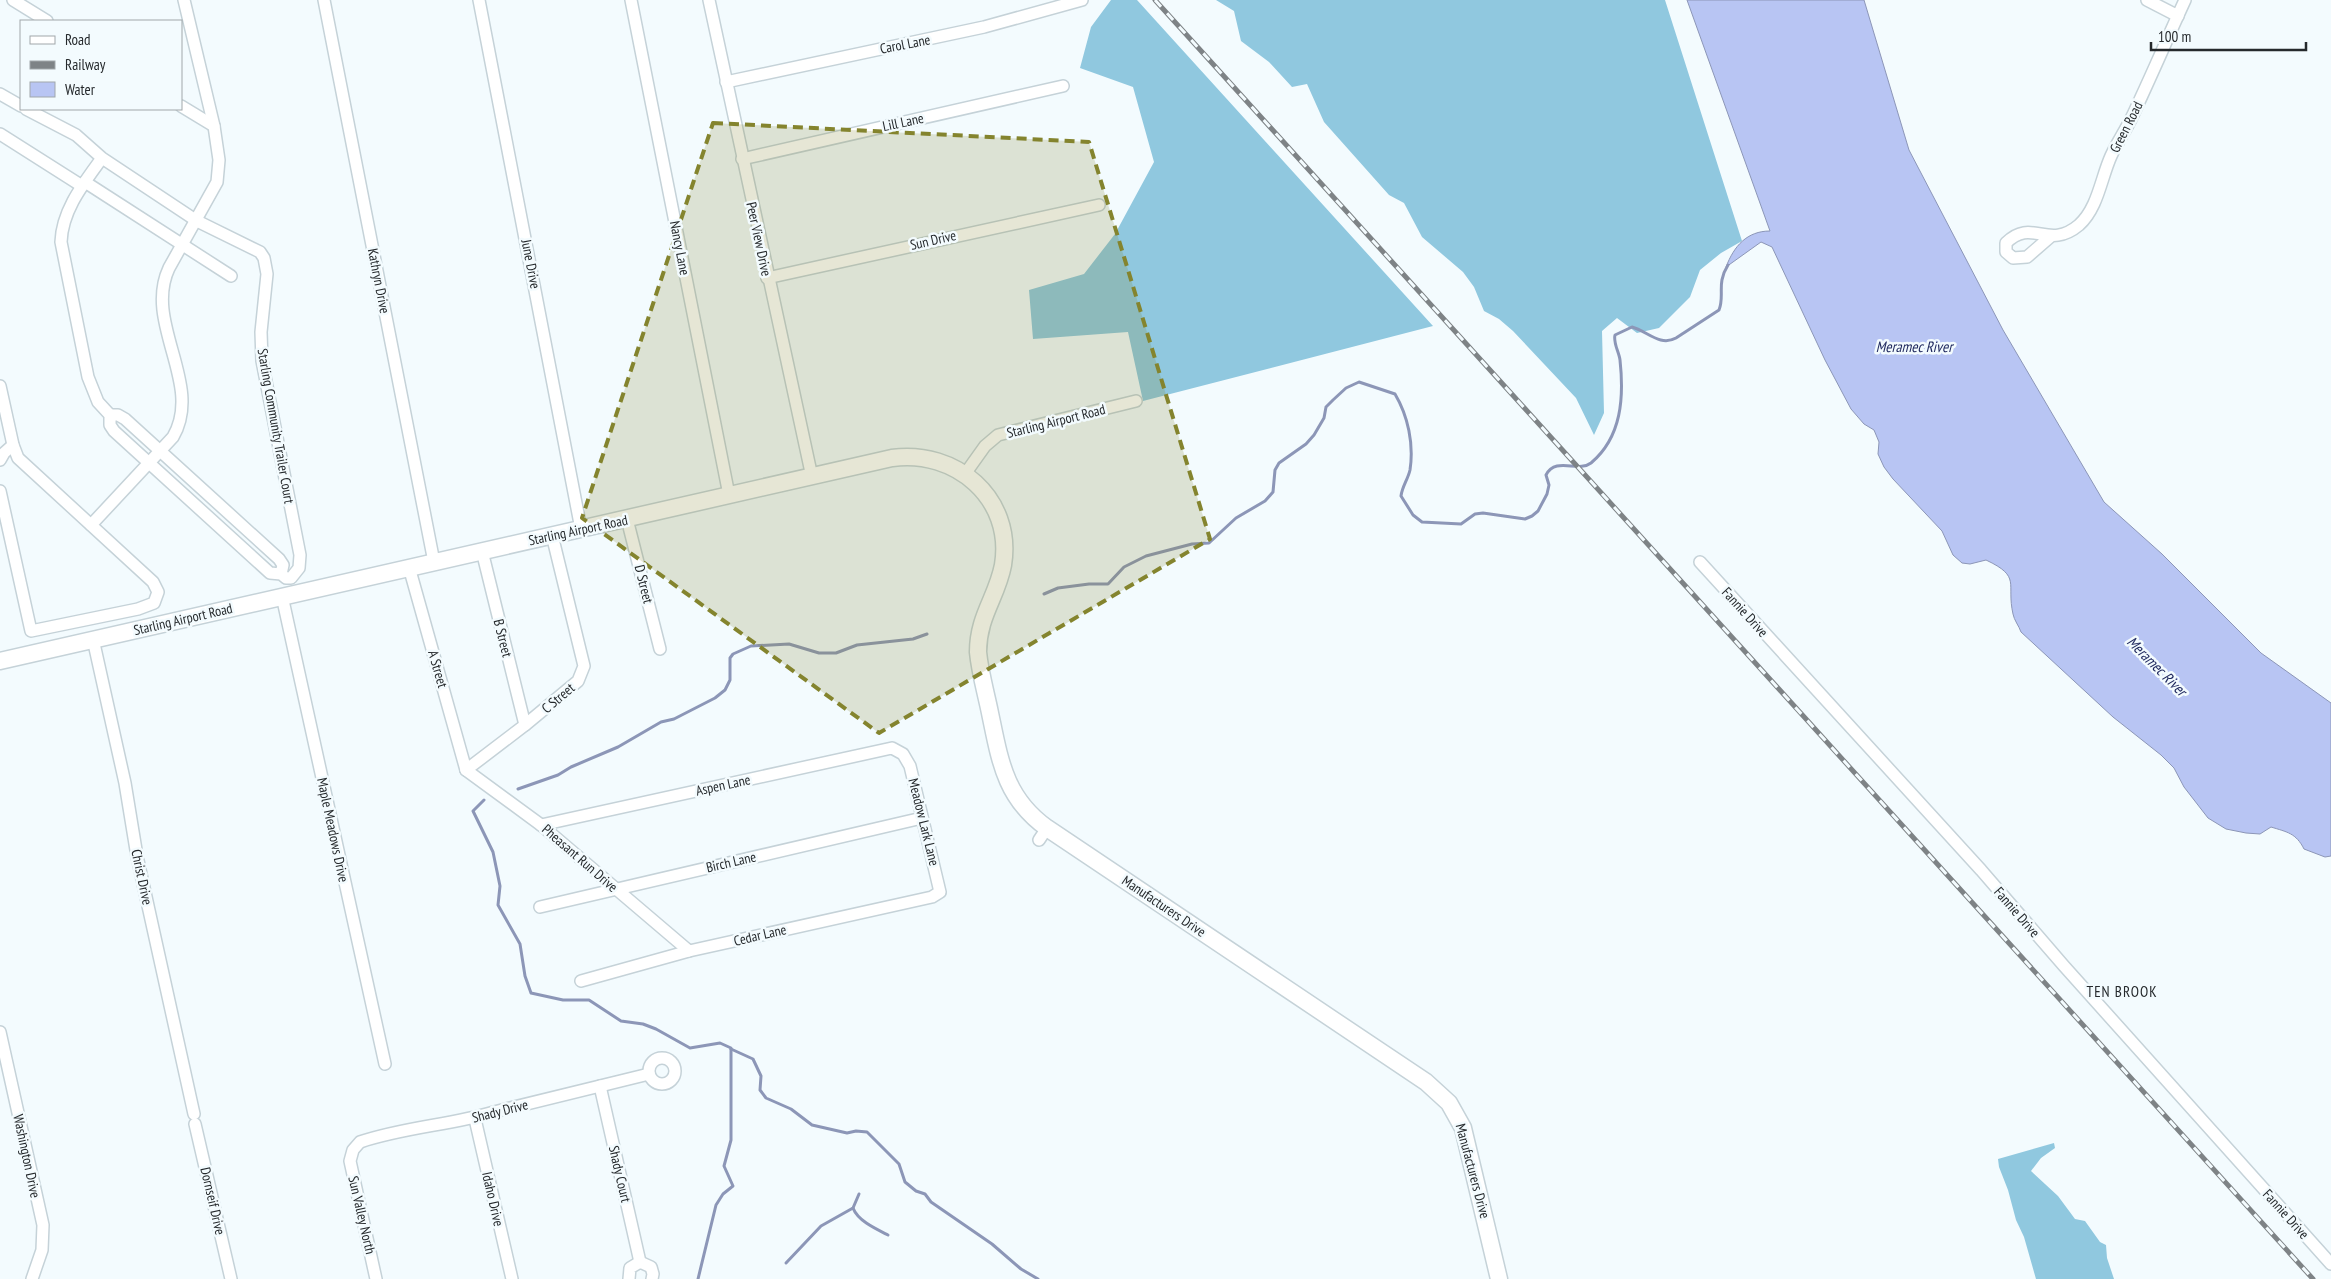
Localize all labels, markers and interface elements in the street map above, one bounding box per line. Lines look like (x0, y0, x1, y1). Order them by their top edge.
legend (20, 20, 182, 110)
scale bar (2151, 20, 2306, 52)
text: 100 m (2158, 27, 2191, 46)
text: Road (65, 30, 91, 49)
street label: Carol Lane (878, 30, 932, 58)
text: Railway (65, 55, 106, 74)
text: Water (65, 80, 96, 99)
street label: Green Road (2105, 98, 2147, 156)
street label: Lill Lane (881, 109, 925, 135)
street label: Peer View Drive (742, 200, 776, 278)
street label: Nancy Lane (666, 219, 694, 277)
street label: Sun Drive (908, 226, 958, 254)
street label: June Drive (517, 237, 545, 290)
street label: Kathryn Drive (364, 247, 394, 315)
water label: Meramec River (1876, 337, 1954, 356)
street label: Starling Community Trailer Court (253, 347, 299, 505)
street label: Starling Airport Road (1005, 400, 1107, 442)
street label: Starling Airport Road (527, 511, 629, 549)
street label: D Street (631, 563, 658, 605)
street label: Fannie Drive (1718, 583, 1772, 641)
street label: Starling Airport Road (132, 599, 234, 639)
street label: B Street (490, 617, 516, 659)
water label: Meramec River (2123, 632, 2192, 701)
street label: A Street (424, 648, 452, 690)
street label: C Street (538, 679, 578, 717)
street label: Aspen Lane (694, 770, 752, 800)
street label: Maple Meadows Drive (313, 776, 353, 884)
street label: Meadow Lark Lane (904, 776, 944, 868)
street label: Pheasant Run Drive (538, 820, 622, 896)
street label: Birch Lane (704, 847, 758, 876)
street label: Christ Drive (127, 848, 157, 907)
street label: Manufacturers Drive (1119, 871, 1210, 941)
street label: Fannie Drive (1990, 883, 2044, 941)
street label: Cedar Lane (732, 920, 788, 950)
district label: TEN BROOK (2086, 982, 2158, 1001)
street label: Shady Drive (470, 1095, 530, 1127)
street label: Washington Drive (9, 1113, 45, 1200)
street label: Manufacturers Drive (1452, 1122, 1494, 1221)
street label: Shady Court (605, 1144, 635, 1204)
street label: Dornseif Drive (196, 1165, 230, 1237)
street label: Idaho Drive (478, 1170, 508, 1228)
street label: Sun Valley North (344, 1174, 380, 1256)
street label: Fannie Drive (2259, 1185, 2313, 1243)

